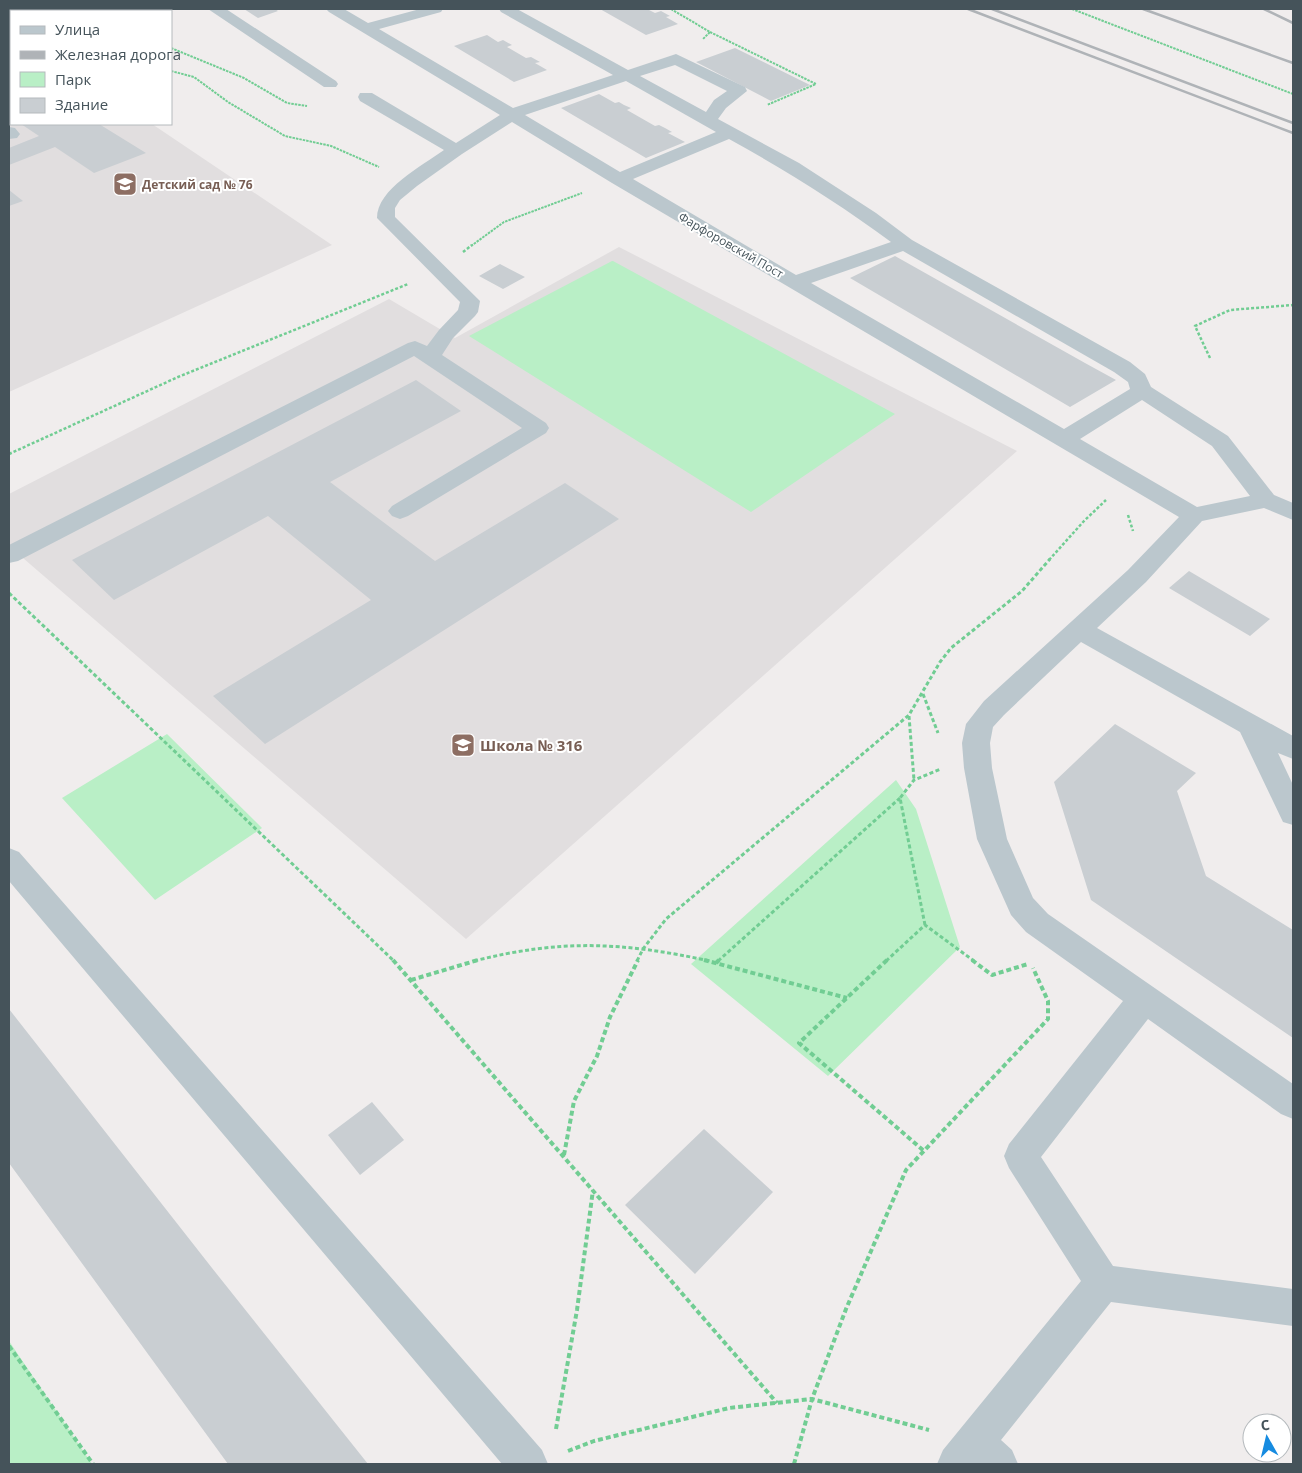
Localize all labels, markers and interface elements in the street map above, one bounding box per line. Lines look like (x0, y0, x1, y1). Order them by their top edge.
legend (10, 10, 172, 125)
text: Улица (55, 19, 100, 39)
text: Железная дорога (55, 44, 181, 64)
text: Парк (55, 69, 91, 89)
text: Здание (55, 94, 108, 114)
school or university icon: Детский сад № 76 (112, 171, 138, 197)
place label: Детский сад № 76 (142, 176, 253, 193)
street label: Фарфоровский Пост (675, 208, 787, 282)
school or university icon: Школа № 316 (450, 732, 476, 758)
place label: Школа № 316 (480, 735, 583, 755)
north arrow (1242, 1413, 1292, 1463)
text: С (1259, 1415, 1271, 1435)

